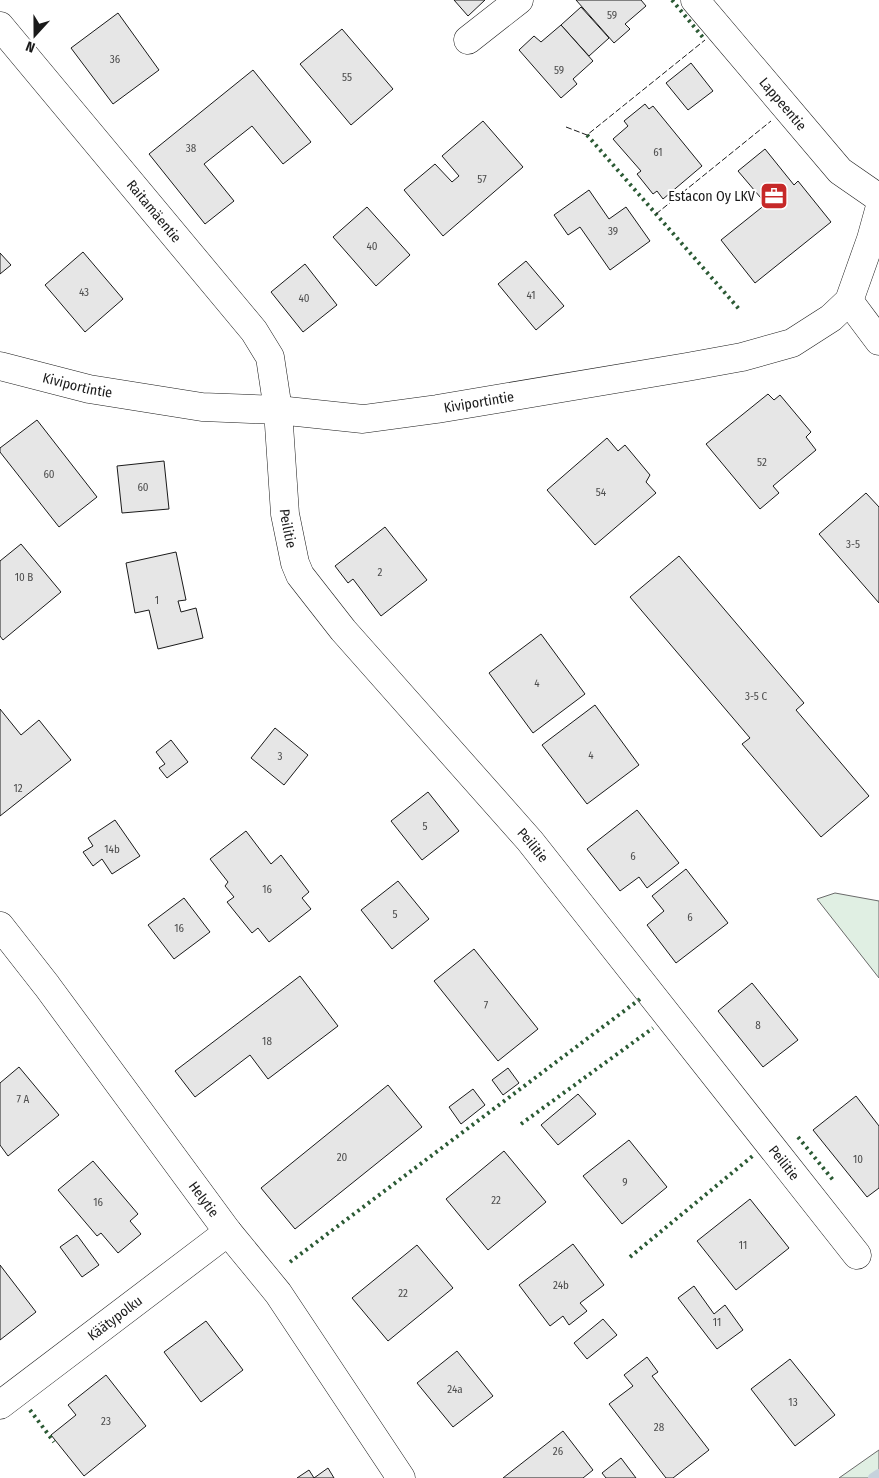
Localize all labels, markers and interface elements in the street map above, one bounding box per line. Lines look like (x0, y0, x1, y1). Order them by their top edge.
house number: 59 (607, 9, 617, 22)
north arrow (10, 10, 60, 60)
text: N (24, 37, 37, 56)
house number: 36 (110, 53, 121, 66)
house number: 59 (554, 64, 564, 77)
house number: 55 (342, 71, 352, 84)
street label: Lappeentie (756, 74, 810, 134)
house number: 38 (186, 142, 197, 155)
house number: 61 (653, 146, 663, 159)
house number: 57 (477, 173, 487, 186)
street label: Raitamäentie (123, 176, 185, 246)
office icon: Estacon Oy LKV (759, 181, 789, 211)
place label: Estacon Oy LKV (668, 188, 756, 205)
house number: 39 (608, 225, 618, 238)
house number: 40 (366, 240, 378, 253)
house number: 43 (79, 286, 89, 299)
house number: 41 (526, 289, 536, 302)
house number: 40 (298, 292, 310, 305)
street label: Kiviportintie (41, 369, 114, 401)
street label: Kiviportintie (442, 388, 515, 416)
house number: 52 (757, 456, 767, 469)
house number: 60 (43, 468, 55, 481)
house number: 60 (137, 481, 149, 494)
house number: 54 (596, 486, 607, 499)
street label: Peilitie (276, 508, 300, 550)
house number: 3-5 (846, 538, 860, 551)
house number: 2 (378, 566, 383, 579)
house number: 10 B (15, 571, 33, 584)
house number: 1 (155, 594, 159, 607)
house number: 4 (534, 677, 540, 690)
house number: 3-5 C (745, 690, 767, 703)
house number: 4 (588, 749, 594, 762)
house number: 3 (278, 750, 283, 763)
house number: 12 (13, 782, 23, 795)
house number: 5 (422, 820, 428, 833)
street label: Peilitie (514, 824, 552, 866)
house number: 14b (104, 843, 120, 856)
house number: 6 (630, 850, 636, 863)
house number: 16 (262, 883, 272, 896)
house number: 5 (392, 908, 398, 921)
house number: 6 (687, 911, 693, 924)
house number: 16 (174, 922, 184, 935)
house number: 7 (484, 999, 489, 1012)
house number: 8 (755, 1019, 761, 1032)
house number: 18 (262, 1035, 272, 1048)
house number: 7 A (17, 1093, 30, 1106)
street label: Peilitie (765, 1142, 803, 1184)
house number: 20 (337, 1151, 348, 1164)
house number: 10 (853, 1153, 863, 1166)
house number: 9 (622, 1176, 628, 1189)
street label: Helytie (185, 1178, 223, 1221)
house number: 22 (491, 1194, 501, 1207)
house number: 16 (93, 1196, 103, 1209)
house number: 11 (739, 1239, 747, 1252)
house number: 24b (553, 1279, 569, 1292)
house number: 22 (398, 1287, 408, 1300)
street label: Käätypolku (84, 1292, 145, 1344)
house number: 11 (713, 1316, 721, 1329)
house number: 24a (447, 1383, 463, 1396)
house number: 13 (788, 1396, 798, 1409)
house number: 23 (101, 1415, 111, 1428)
house number: 28 (654, 1421, 665, 1434)
house number: 26 (553, 1445, 564, 1458)

